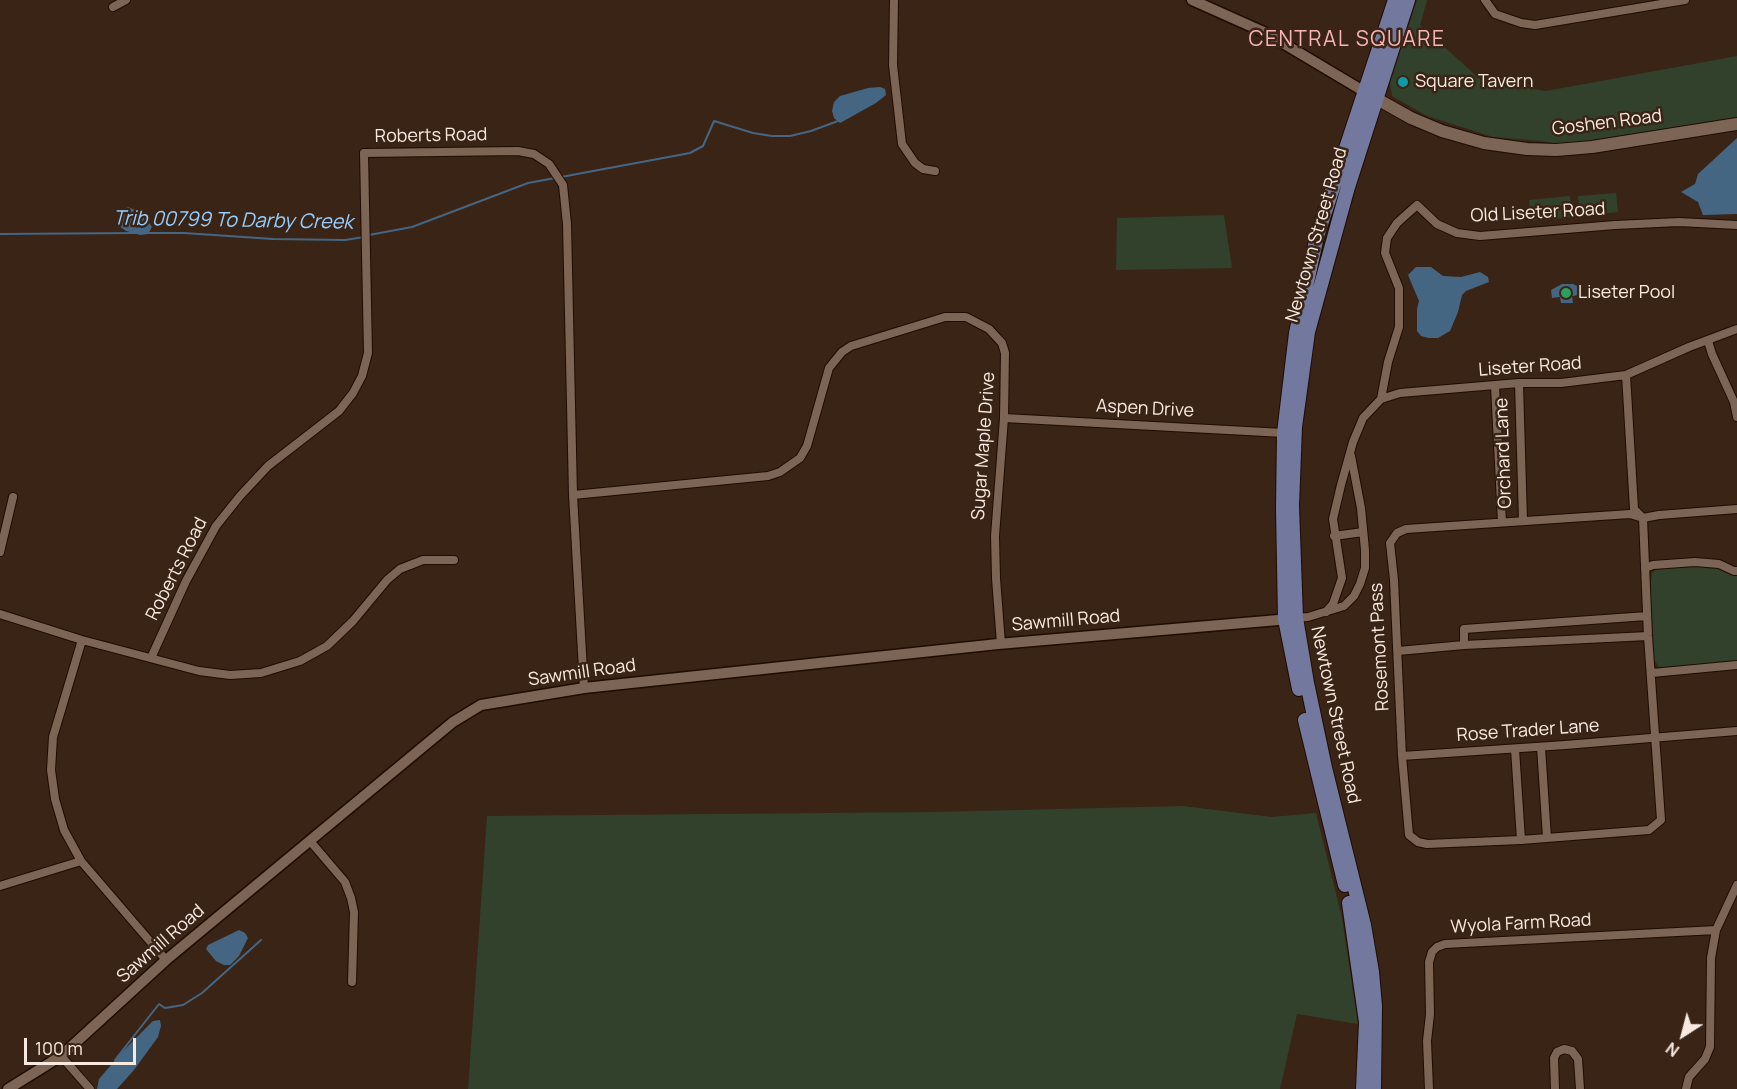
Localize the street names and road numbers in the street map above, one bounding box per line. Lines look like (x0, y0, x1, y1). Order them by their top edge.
street label: Goshen Road (1551, 106, 1663, 140)
street label: Roberts Road (375, 124, 487, 148)
street label: Newtown Street Road (1282, 145, 1352, 325)
street label: Old Liseter Road (1470, 199, 1606, 227)
street label: Liseter Road (1478, 353, 1582, 381)
street label: Sugar Maple Drive (968, 371, 1000, 521)
street label: Aspen Drive (1095, 396, 1195, 422)
street label: Orchard Lane (1491, 397, 1517, 509)
street label: Roberts Road (142, 514, 212, 624)
street label: Rosemont Pass (1366, 582, 1394, 712)
street label: Sawmill Road (1011, 606, 1121, 636)
street label: Newtown Street Road (1306, 624, 1364, 806)
street label: Sawmill Road (527, 655, 637, 691)
street label: Rose Trader Lane (1456, 715, 1600, 747)
street label: Sawmill Road (113, 900, 209, 988)
street label: Wyola Farm Road (1450, 910, 1592, 938)

